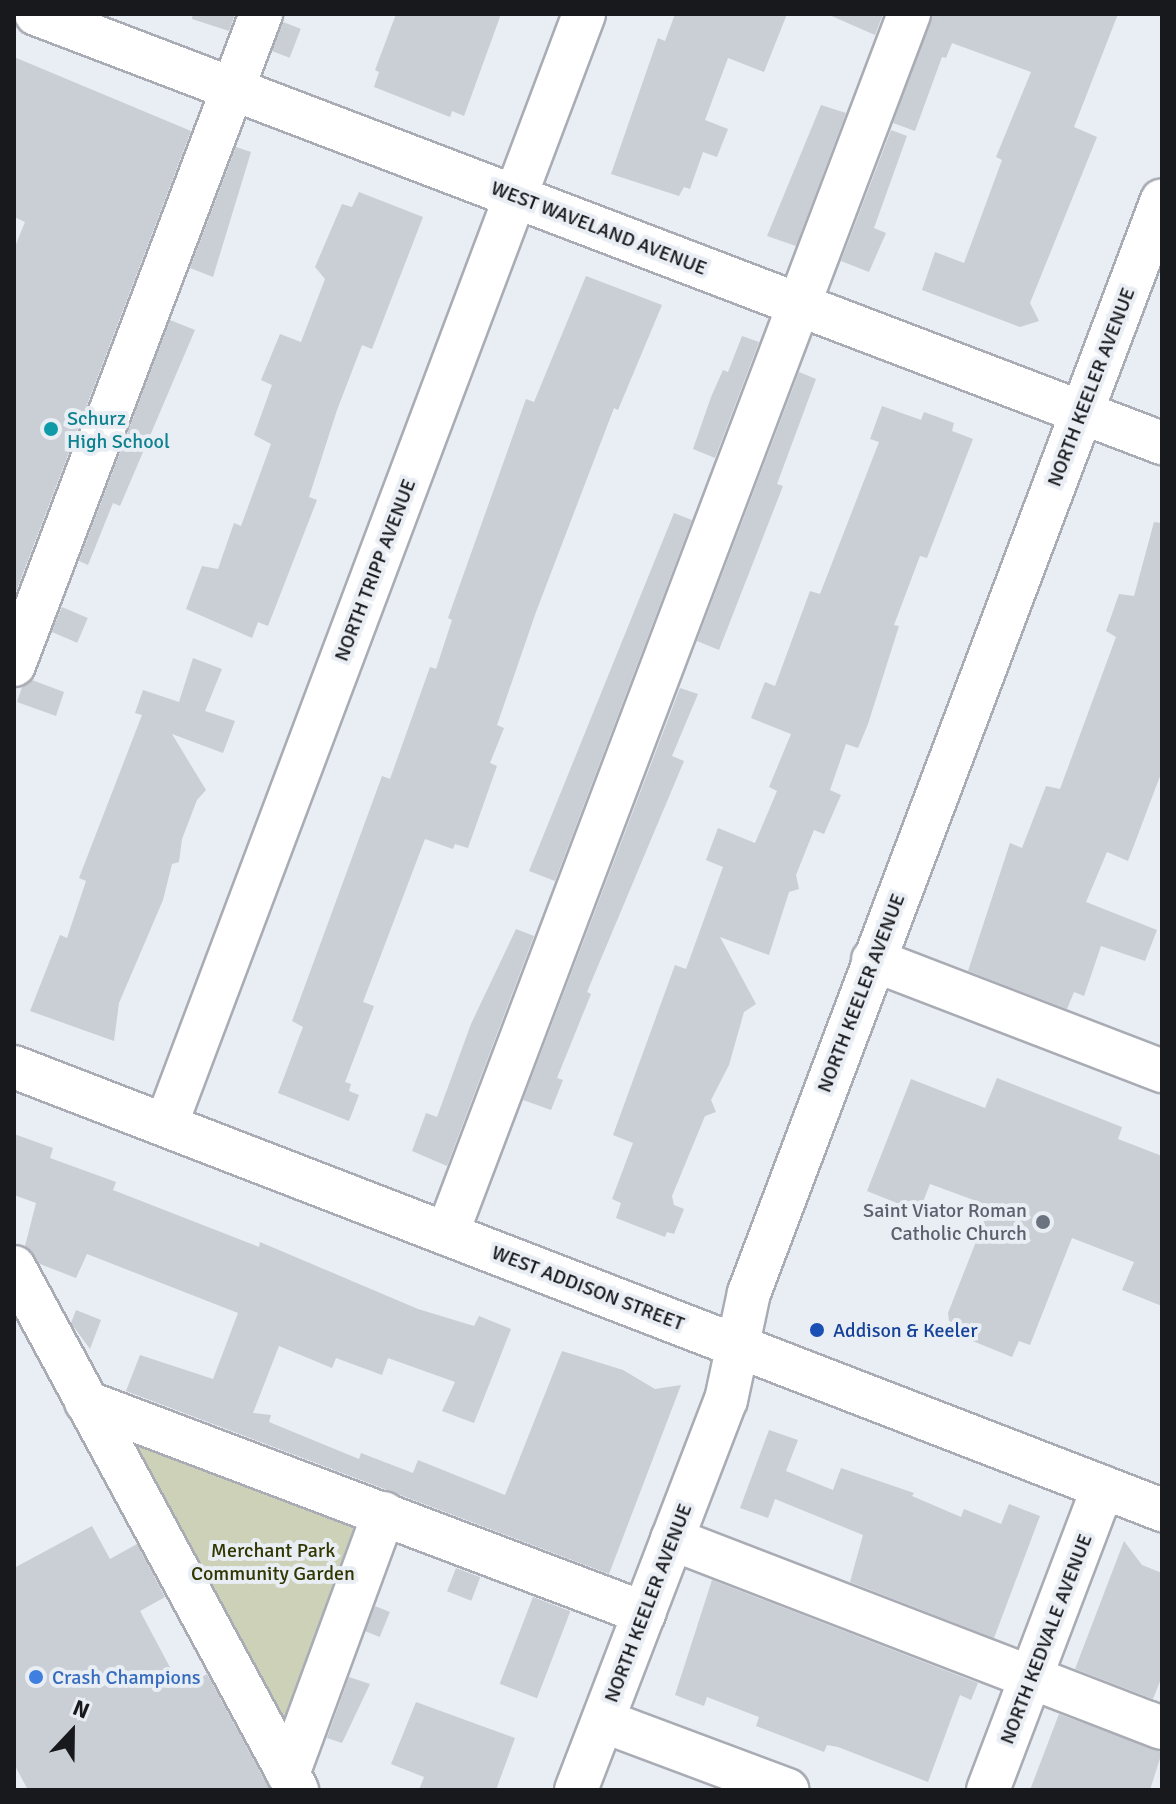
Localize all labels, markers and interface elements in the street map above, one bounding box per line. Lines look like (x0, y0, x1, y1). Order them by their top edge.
street label: WEST WAVELAND AVENUE (488, 176, 710, 280)
street label: NORTH KEELER AVENUE (1042, 284, 1140, 490)
place label: Schurz High School (67, 406, 170, 453)
marker: Schurz High School (42, 420, 60, 438)
street label: NORTH TRIPP AVENUE (329, 475, 421, 665)
street label: NORTH KEELER AVENUE (812, 890, 910, 1096)
place label: Saint Viator Roman Catholic Church (863, 1198, 1027, 1245)
marker: Saint Viator Roman Catholic Church (1034, 1213, 1052, 1231)
street label: WEST ADDISON STREET (488, 1240, 688, 1336)
place label: Addison & Keeler (833, 1318, 978, 1342)
marker: Addison & Keeler (808, 1321, 826, 1339)
street label: NORTH KEELER AVENUE (599, 1500, 697, 1706)
street label: NORTH KEDVALE AVENUE (995, 1530, 1097, 1748)
park label: Merchant Park Community Garden (191, 1539, 355, 1586)
place label: Crash Champions (52, 1665, 201, 1689)
marker: Crash Champions (27, 1668, 45, 1686)
north arrow (32, 1692, 112, 1772)
text: N (69, 1694, 93, 1725)

